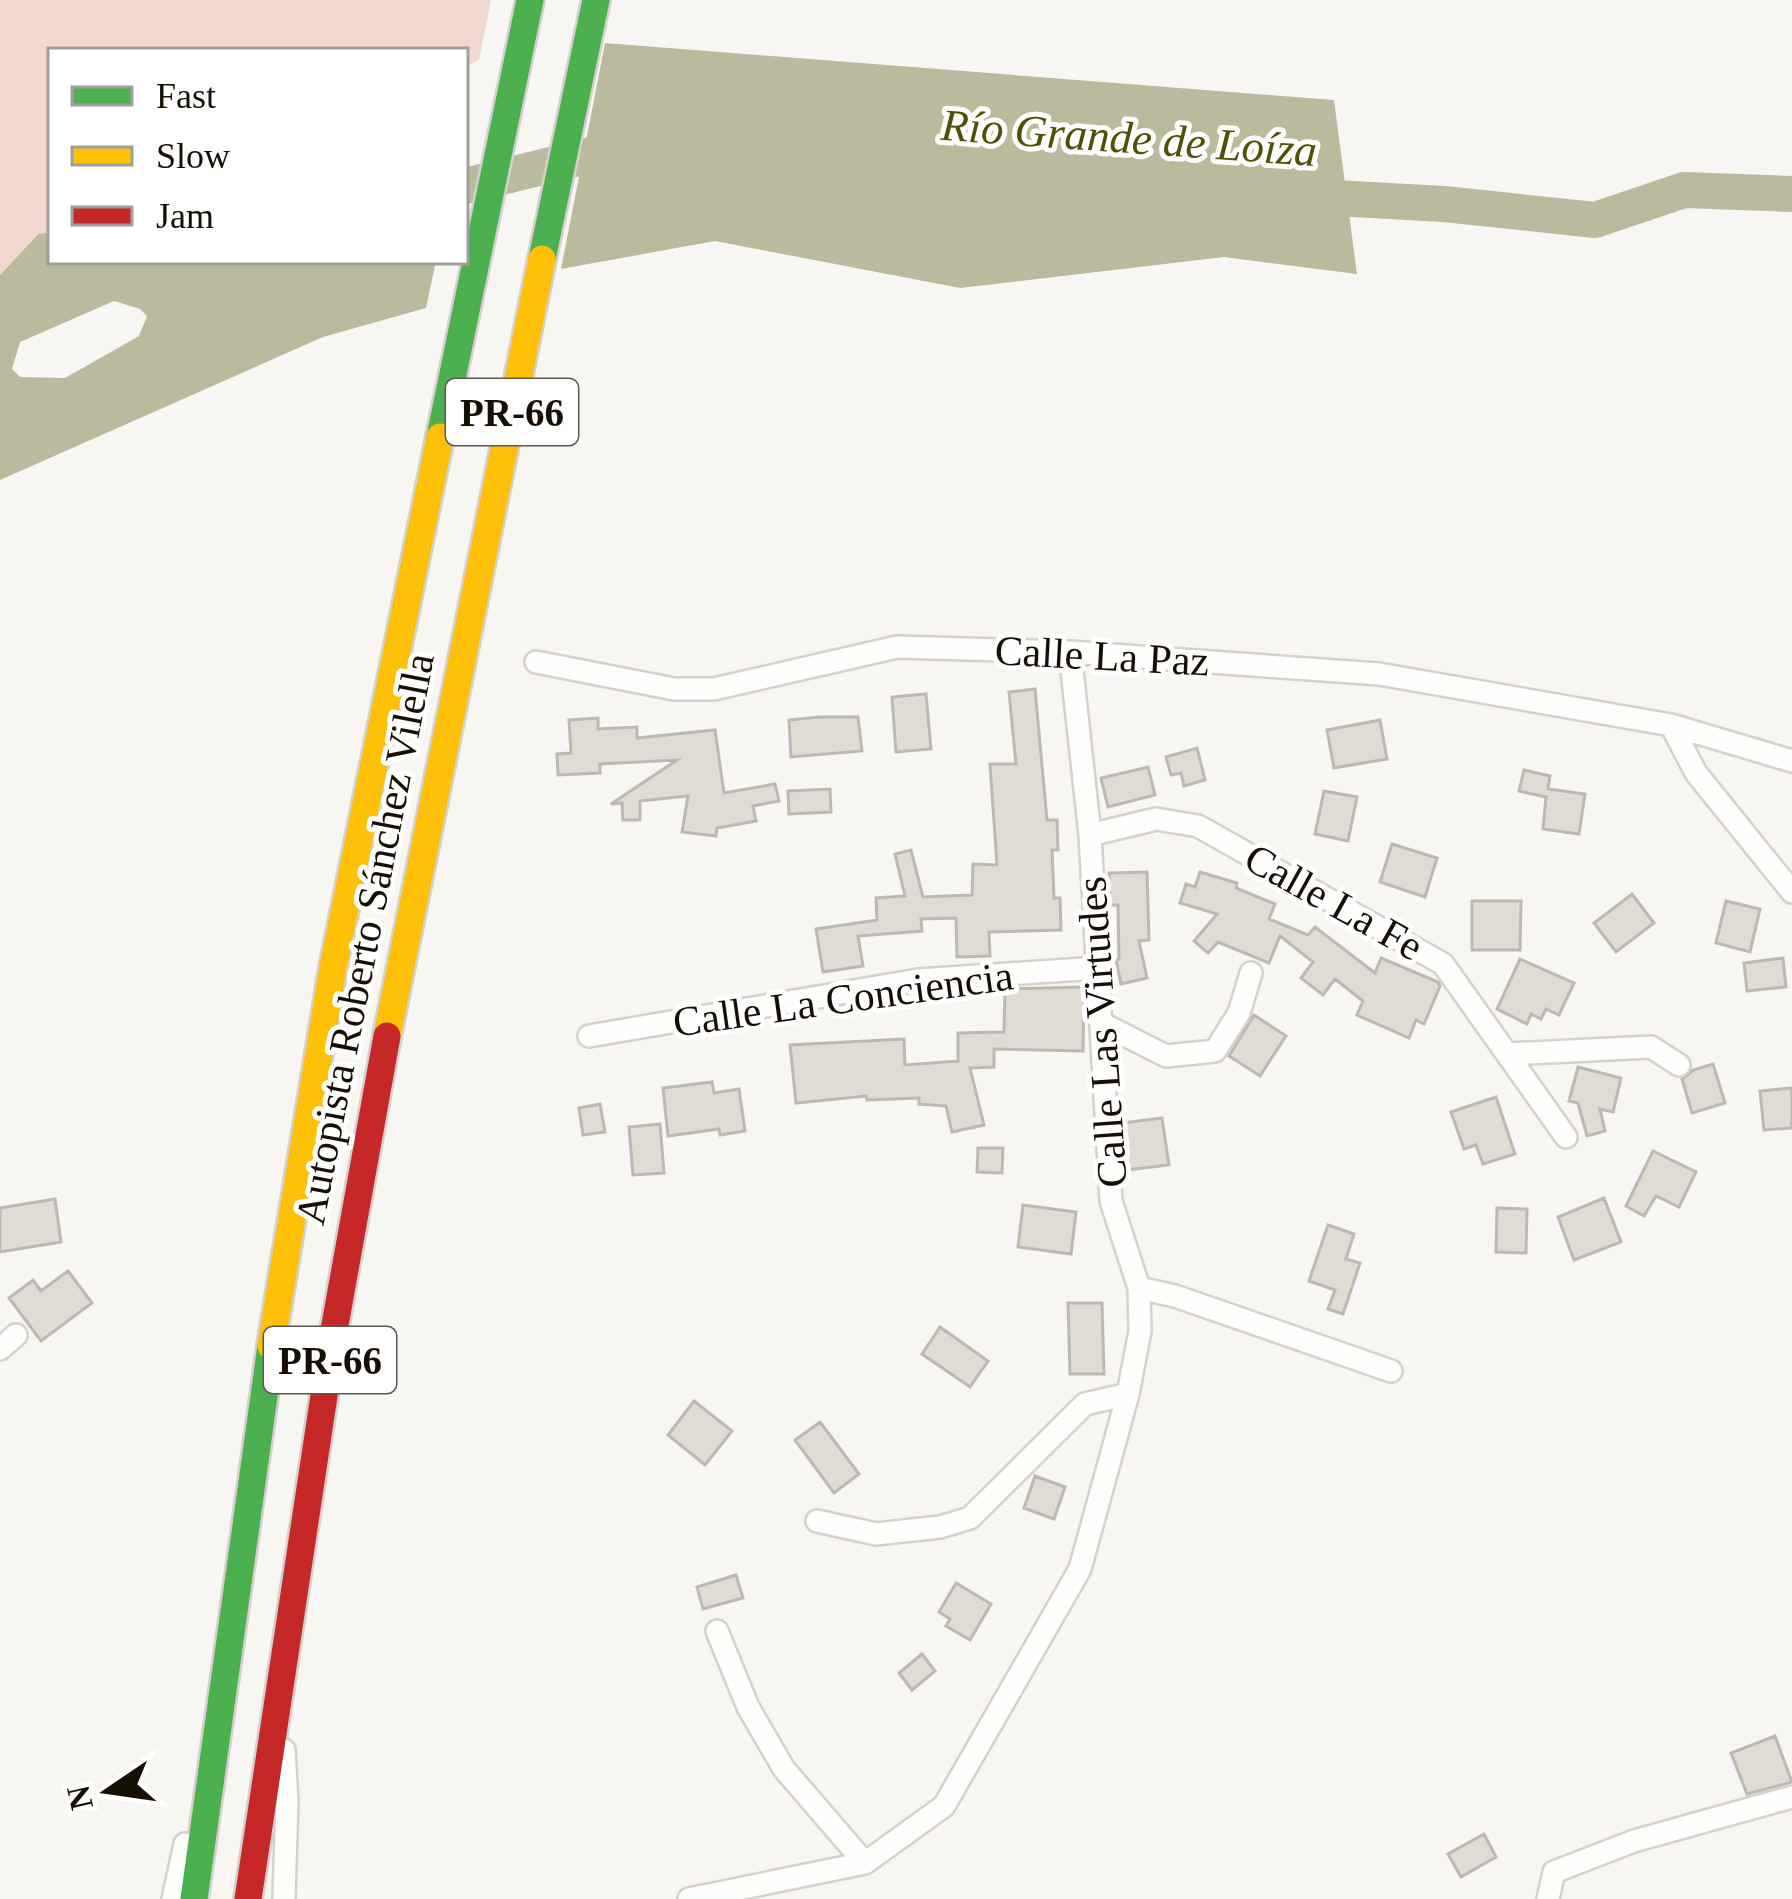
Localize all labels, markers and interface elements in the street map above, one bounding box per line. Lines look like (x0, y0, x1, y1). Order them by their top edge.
legend (48, 48, 468, 264)
text: Fast (156, 76, 216, 116)
water label: Río Grande de Loíza (939, 100, 1318, 176)
text: Slow (156, 136, 230, 176)
text: Jam (156, 196, 214, 236)
road number: PR-66 (446, 379, 578, 445)
street label: Calle La Paz (994, 627, 1210, 685)
street label: Autopista Roberto Sánchez Vilella (287, 649, 443, 1229)
street label: Calle La Fe (1237, 834, 1431, 970)
street label: Calle Las Virtudes (1068, 875, 1136, 1189)
street label: Calle La Conciencia (670, 952, 1016, 1046)
road number: PR-66 (264, 1327, 396, 1393)
north arrow (48, 1731, 168, 1851)
text: N (59, 1782, 100, 1813)

